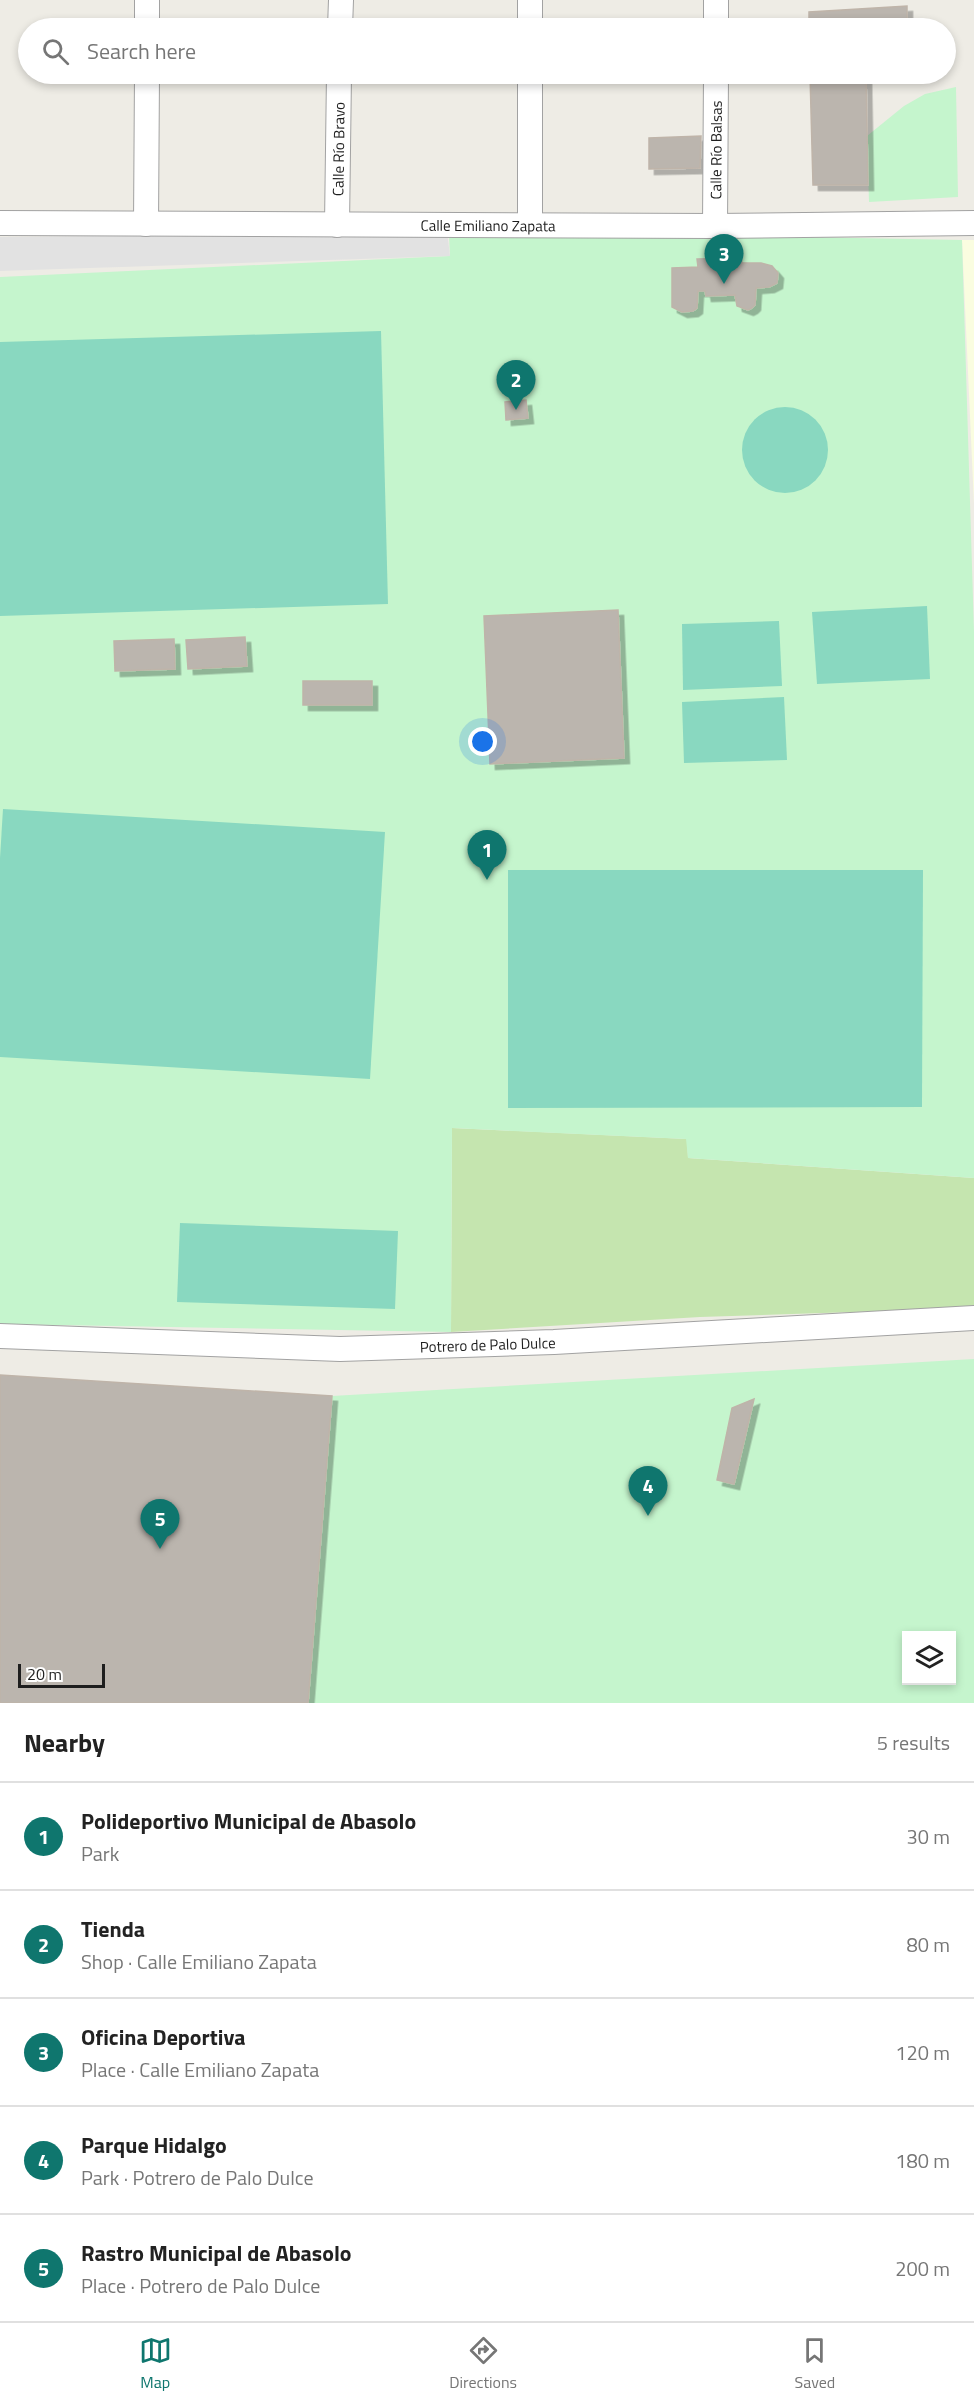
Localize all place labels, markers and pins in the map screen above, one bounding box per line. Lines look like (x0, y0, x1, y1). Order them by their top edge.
pin: 3 (704, 234, 744, 284)
pin: 2 (496, 360, 536, 410)
pin: 1 (468, 830, 506, 880)
pin: 4 (628, 1466, 668, 1516)
pin: 5 (140, 1500, 180, 1549)

